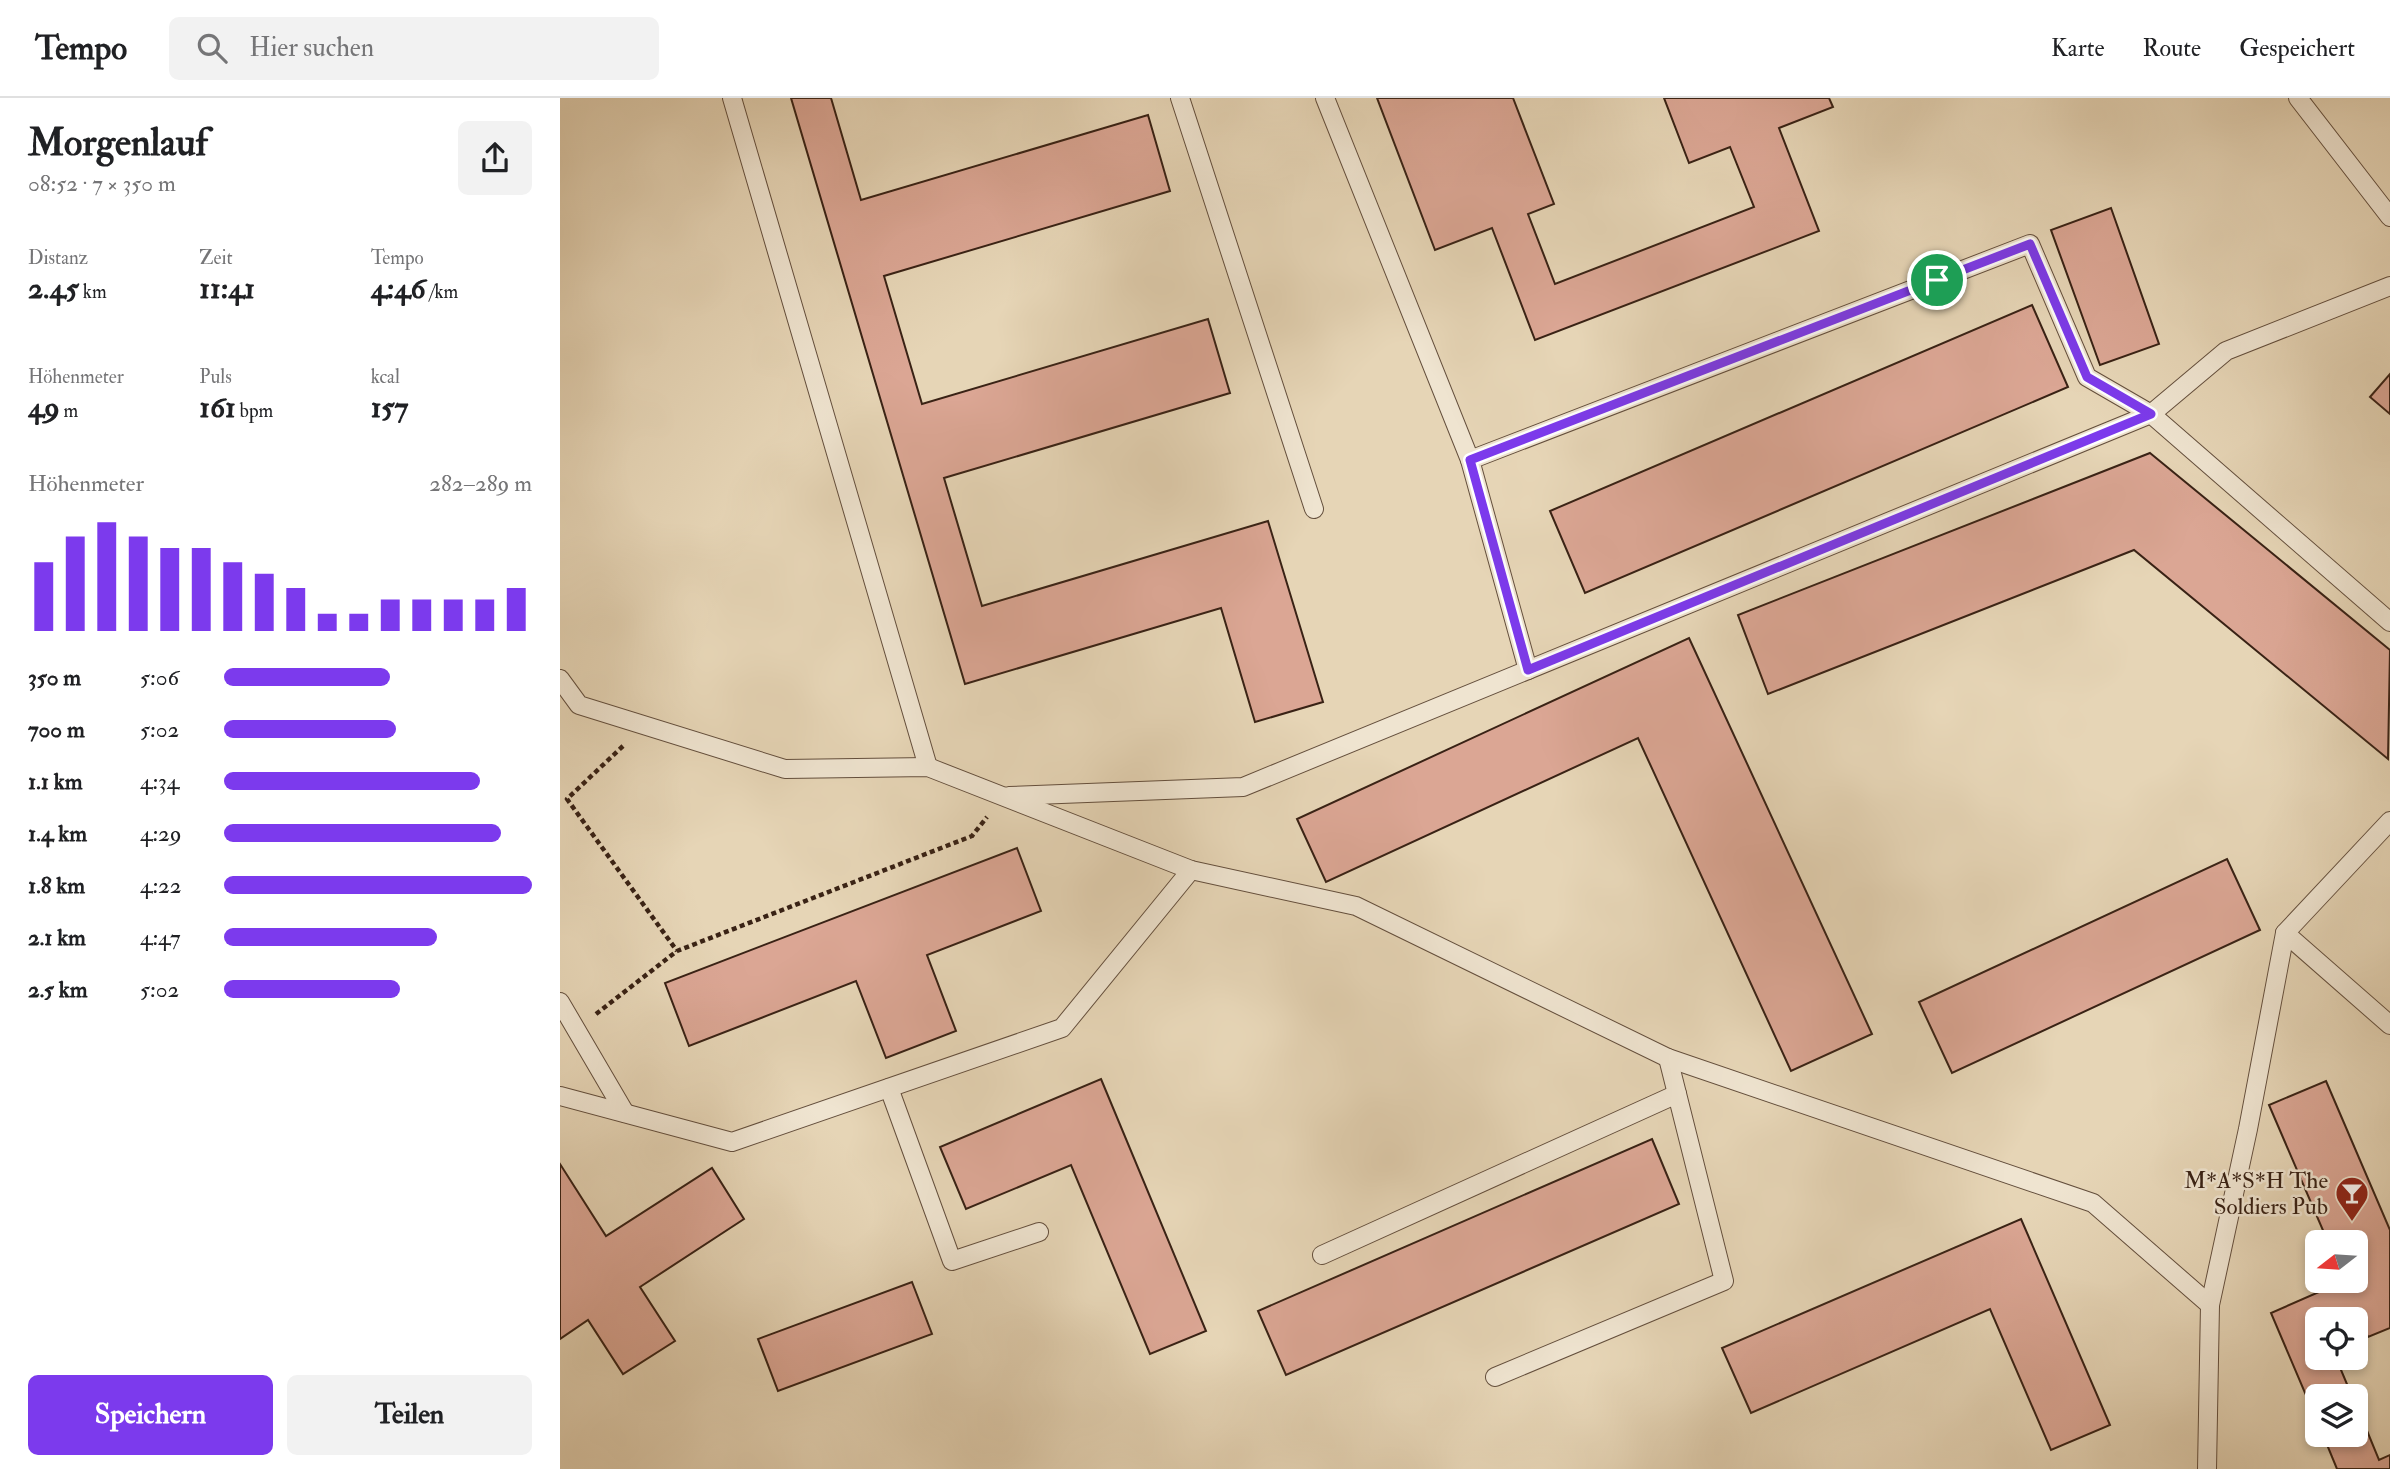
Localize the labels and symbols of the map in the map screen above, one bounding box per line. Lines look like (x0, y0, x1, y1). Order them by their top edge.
pin (1907, 250, 1967, 310)
place label: M*A*S*H The Soldiers Pub (2184, 1166, 2328, 1221)
bar icon: M*A*S*H The Soldiers Pub (2333, 1174, 2371, 1223)
north arrow (2305, 1230, 2368, 1293)

